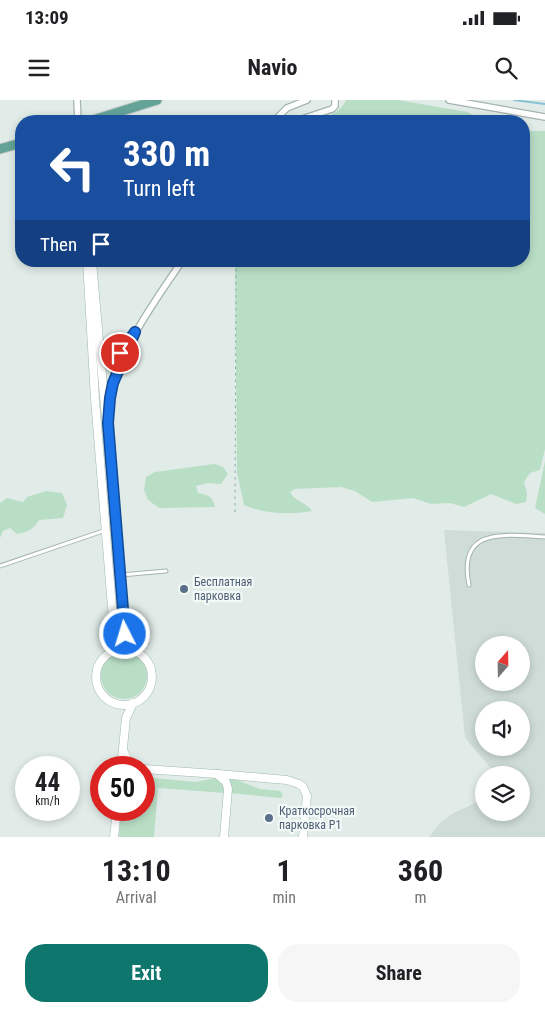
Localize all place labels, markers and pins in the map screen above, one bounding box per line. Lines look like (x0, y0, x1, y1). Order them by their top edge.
pin (99, 332, 141, 374)
place label: Бесплатная парковка (194, 575, 252, 603)
marker: Бесплатная парковка (178, 583, 190, 595)
place label: Краткосрочная парковка P1 (279, 804, 355, 832)
marker: Краткосрочная парковка P1 (263, 812, 275, 824)

